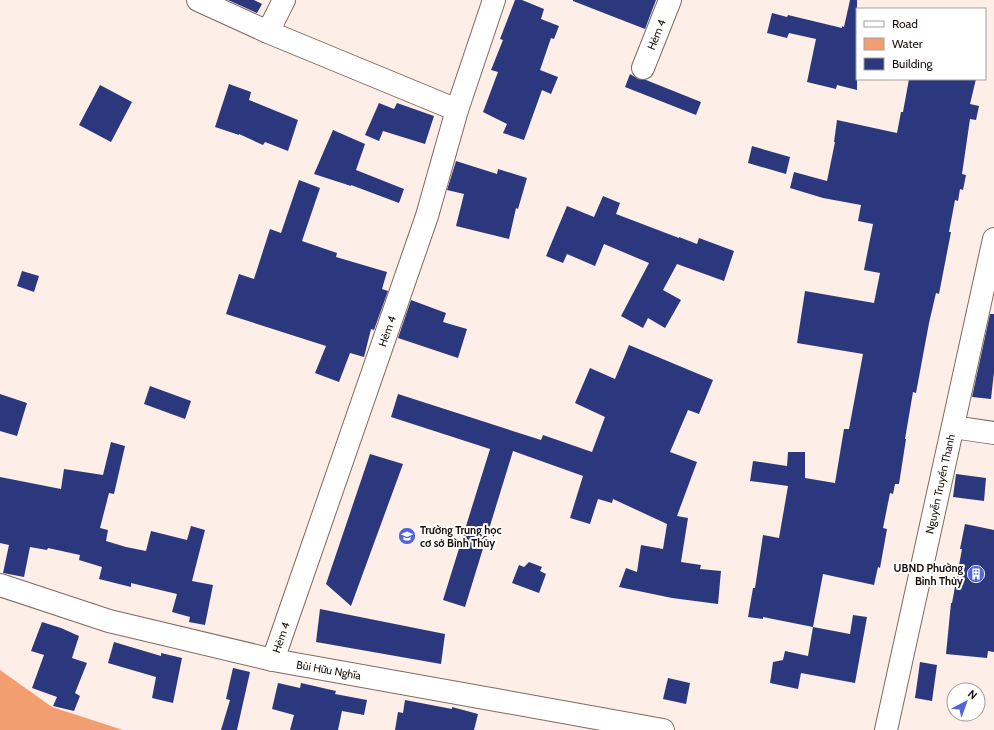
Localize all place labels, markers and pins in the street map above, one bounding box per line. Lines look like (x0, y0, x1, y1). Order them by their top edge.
place label: Trường Trung học cơ sở Bình Thủy (420, 523, 502, 550)
school or university icon: Trường Trung học cơ sở Bình Thủy (397, 526, 417, 546)
place label: UBND Phường Bình Thủy (894, 561, 963, 588)
building icon: UBND Phường Bình Thủy (966, 564, 986, 584)

